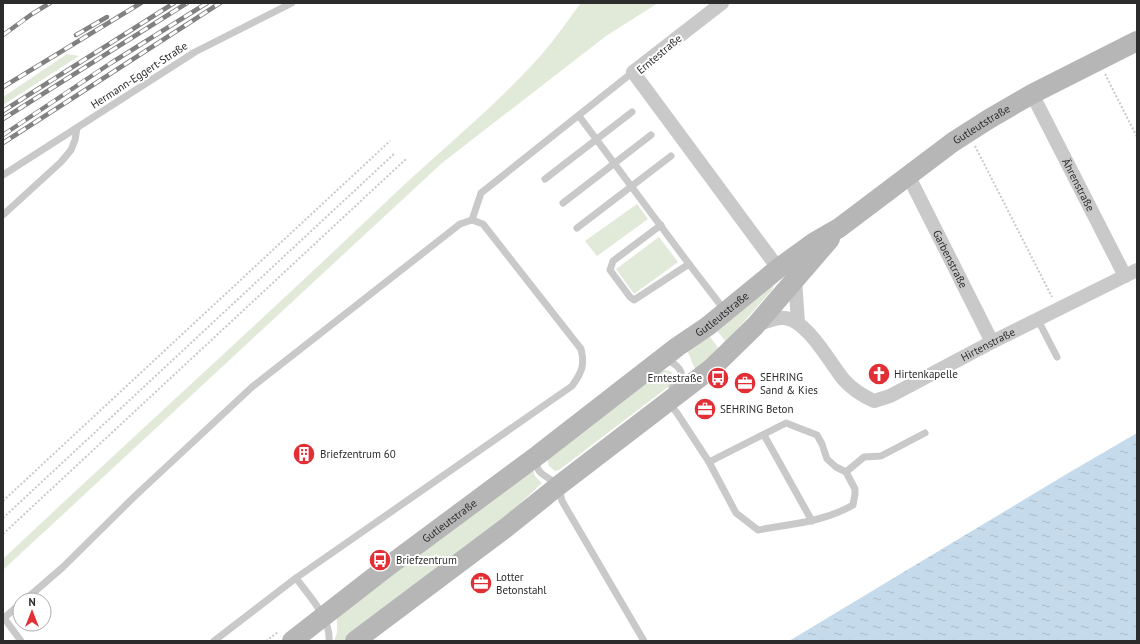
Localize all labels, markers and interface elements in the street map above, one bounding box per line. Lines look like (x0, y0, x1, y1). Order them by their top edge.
street label: Erntestraße (634, 31, 685, 77)
street label: Hermann-Eggert-Straße (88, 38, 190, 112)
street label: Gutleutstraße (950, 101, 1013, 147)
street label: Ährenstraße (1059, 156, 1098, 214)
street label: Garbenstraße (930, 228, 971, 291)
street label: Gutleutstraße (692, 288, 752, 340)
street label: Hirtenstraße (958, 324, 1018, 364)
church icon: Hirtenkapelle (866, 361, 892, 387)
bus stop icon: Erntestraße (705, 365, 731, 391)
place label: Hirtenkapelle (894, 367, 958, 381)
office icon: SEHRING Sand & Kies (732, 370, 758, 396)
place label: SEHRING Sand & Kies (760, 370, 818, 397)
place label: Erntestraße (647, 371, 702, 385)
office icon: SEHRING Beton (692, 396, 718, 422)
place label: SEHRING Beton (720, 402, 793, 416)
building icon: Briefzentrum 60 (291, 441, 317, 467)
place label: Briefzentrum 60 (320, 447, 396, 461)
street label: Gutleutstraße (419, 496, 480, 546)
bus stop icon: Briefzentrum (367, 547, 393, 573)
place label: Briefzentrum (396, 553, 457, 567)
office icon: Lotter Betonstahl (468, 570, 494, 596)
place label: Lotter Betonstahl (496, 570, 547, 597)
north arrow (12, 592, 52, 632)
text: N (28, 595, 36, 609)

